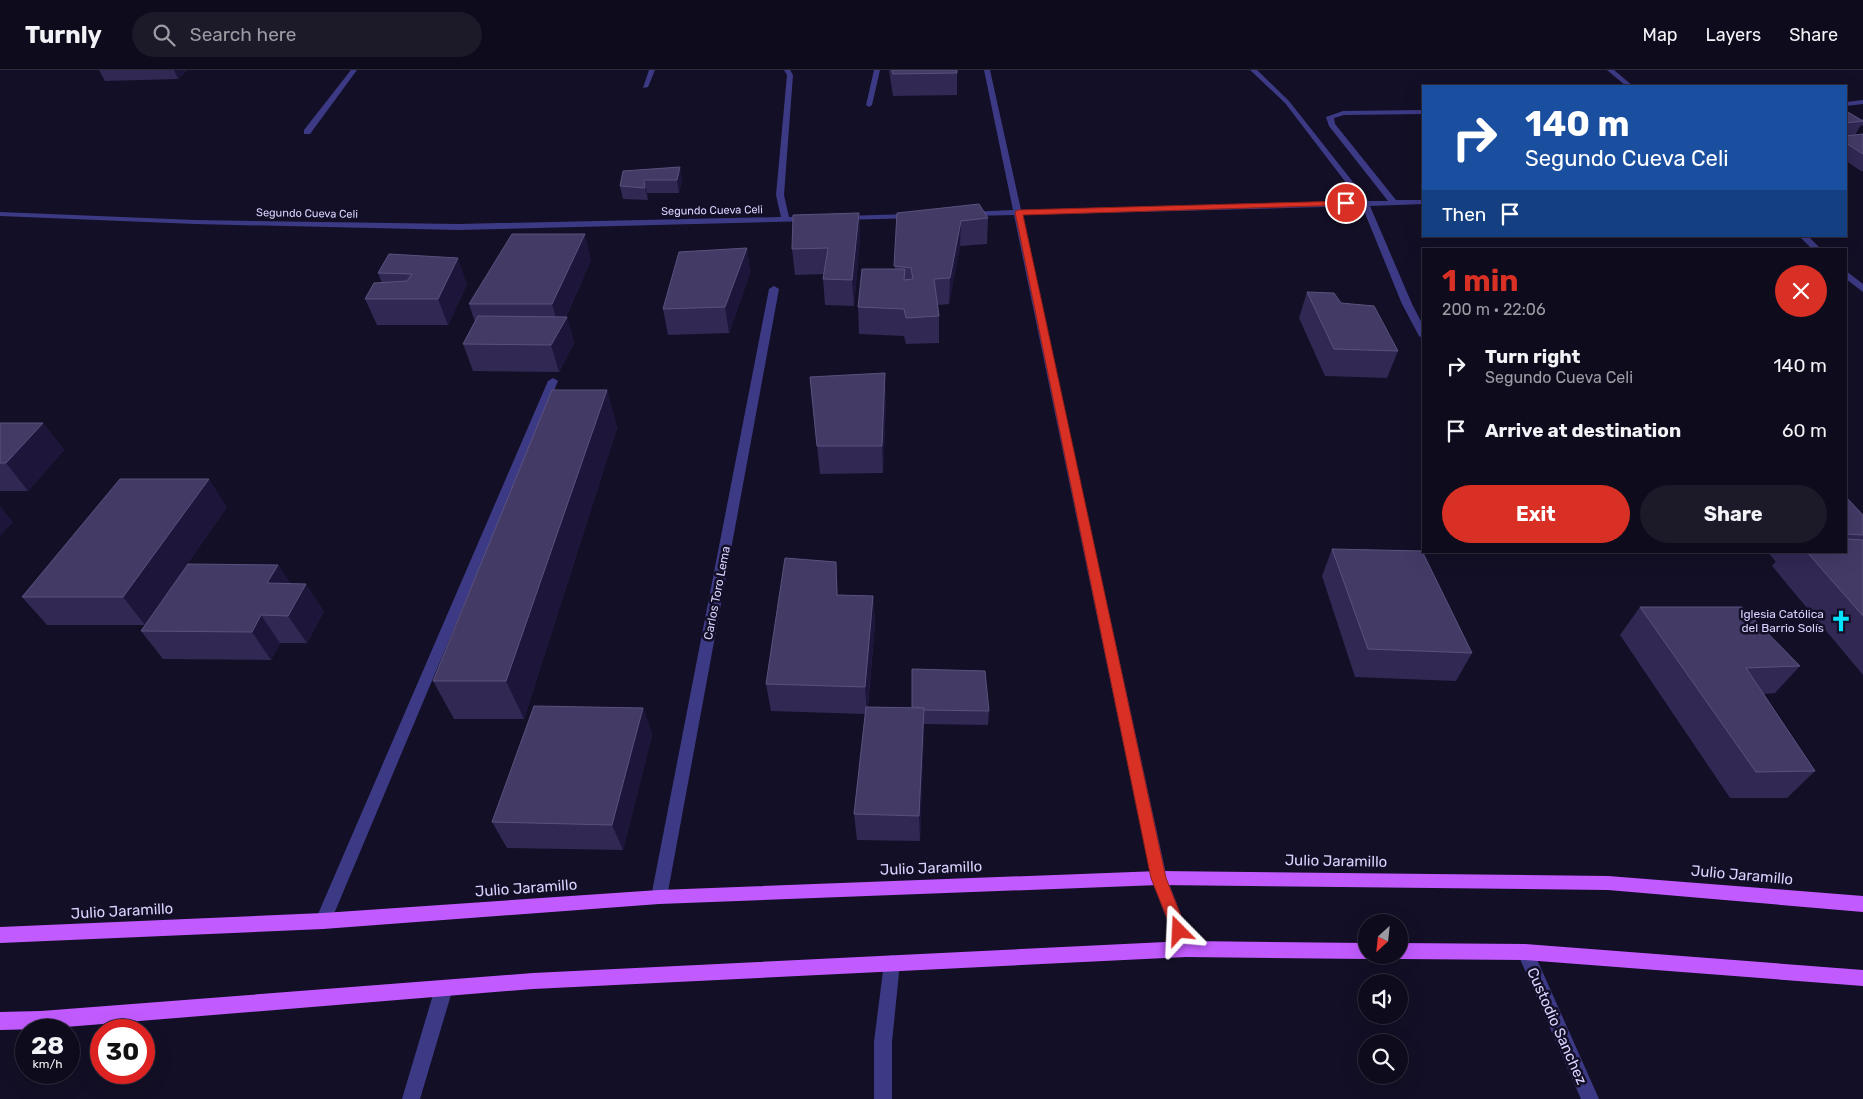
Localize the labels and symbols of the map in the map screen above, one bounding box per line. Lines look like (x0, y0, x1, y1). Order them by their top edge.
pin (1325, 182, 1367, 224)
street label: Segundo Cueva Celi (661, 203, 763, 218)
street label: Segundo Cueva Celi (256, 206, 358, 221)
street label: Carlos Toro Lema (701, 545, 733, 641)
place label: Iglesia Católica del Barrio Solís (1740, 607, 1824, 635)
church icon: Iglesia Católica del Barrio Solís (1828, 608, 1854, 634)
street label: Julio Jaramillo (1285, 851, 1387, 871)
street label: Julio Jaramillo (879, 857, 983, 879)
street label: Julio Jaramillo (1690, 862, 1794, 888)
street label: Julio Jaramillo (474, 875, 578, 901)
street label: Julio Jaramillo (70, 899, 174, 923)
position arrow (1152, 904, 1204, 956)
north arrow (1358, 914, 1408, 964)
street label: Custodio Sanchez (1523, 965, 1591, 1088)
speed limit sign: 30 (90, 1019, 155, 1084)

